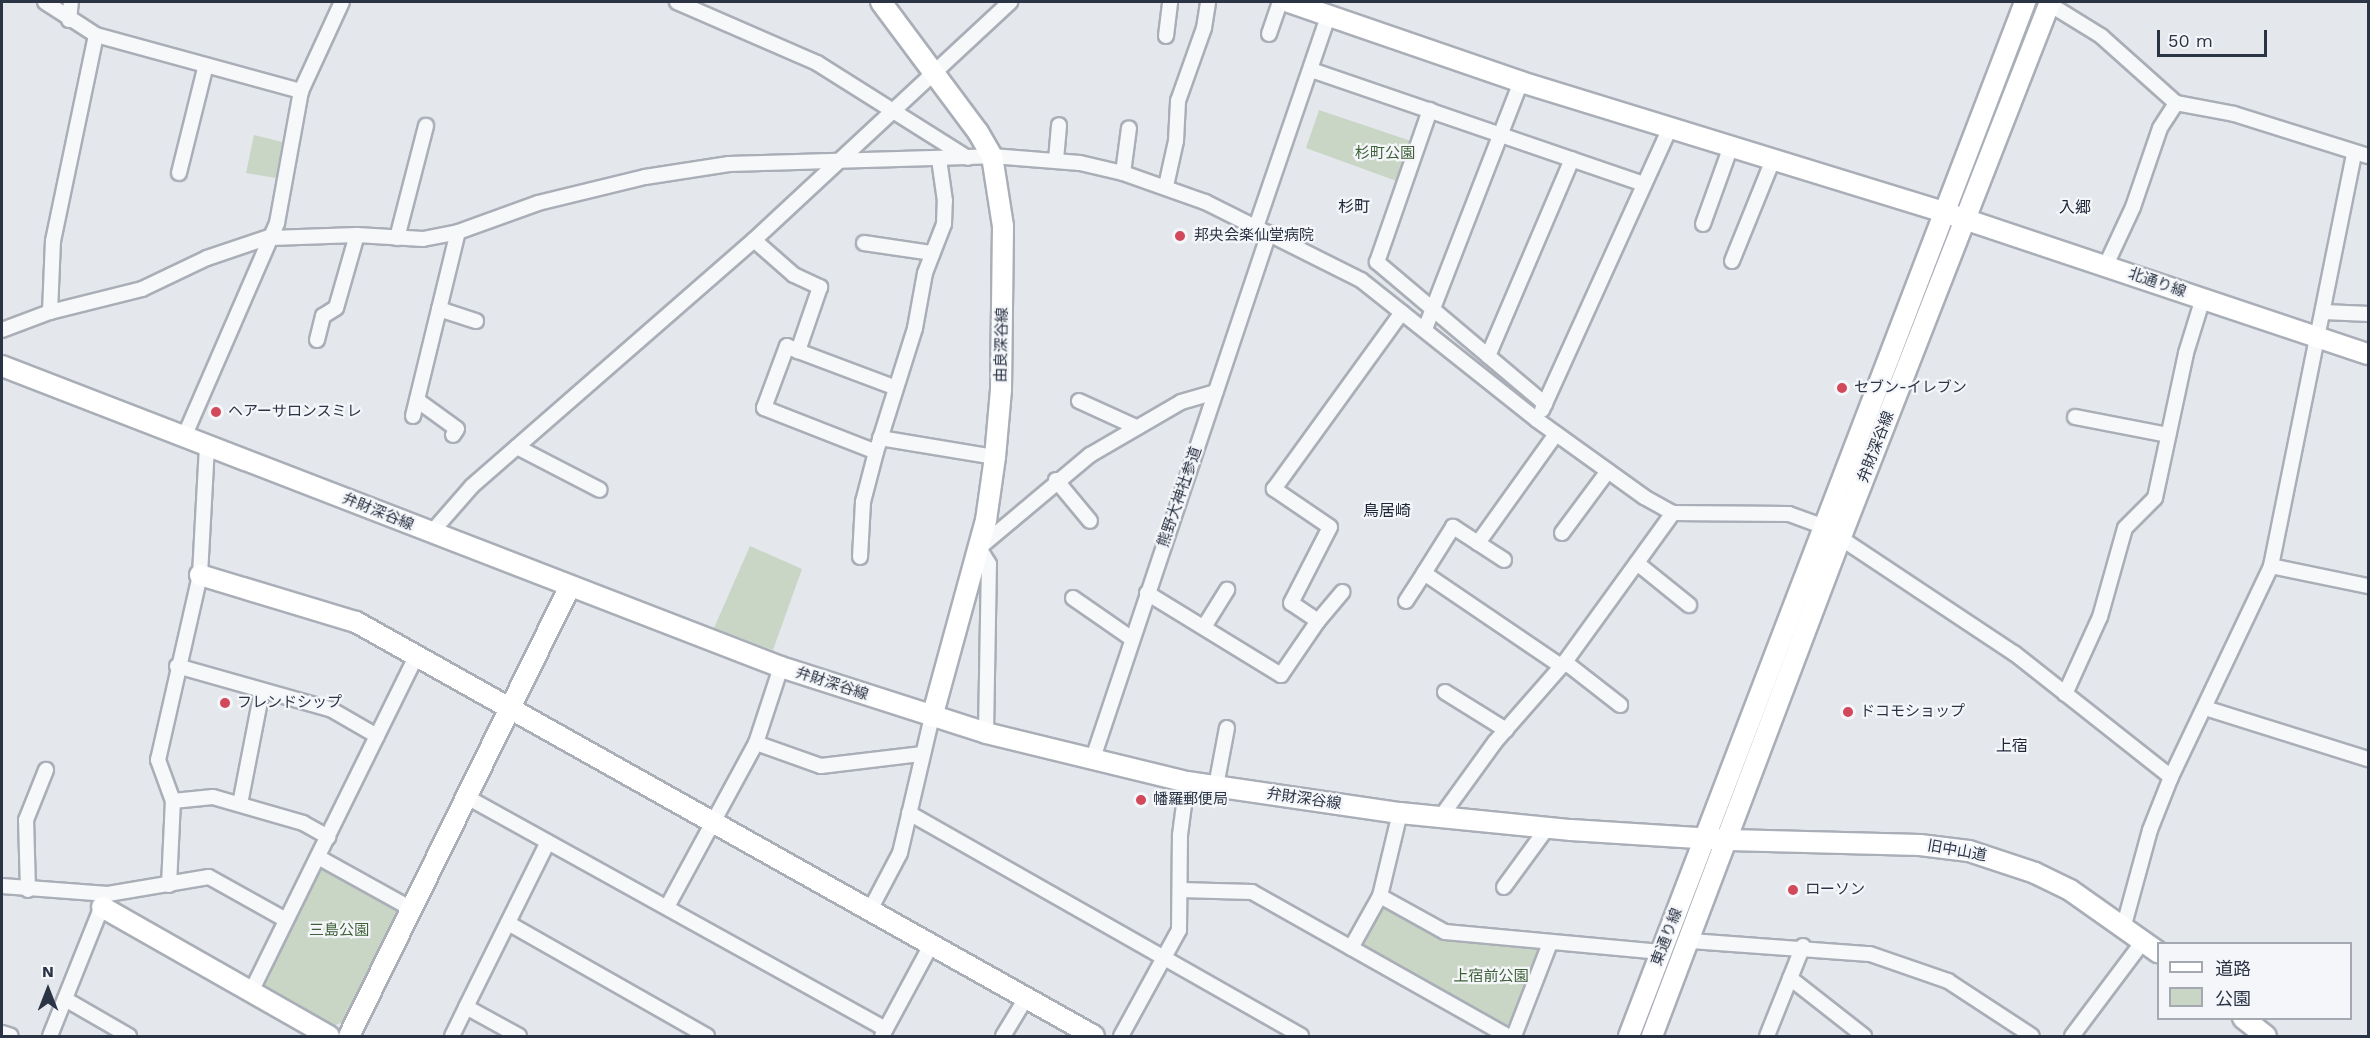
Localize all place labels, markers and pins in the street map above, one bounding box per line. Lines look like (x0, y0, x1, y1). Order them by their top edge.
marker: 邦央会楽仙堂病院 (1171, 227, 1189, 245)
place label: 邦央会楽仙堂病院 (1194, 227, 1314, 245)
place label: セブン-イレブン (1854, 379, 1967, 397)
marker: セブン-イレブン (1835, 381, 1849, 395)
place label: ヘアーサロンスミレ (228, 403, 362, 421)
marker: ヘアーサロンスミレ (209, 405, 223, 419)
place label: フレンドシップ (237, 694, 342, 712)
marker: フレンドシップ (218, 696, 232, 710)
place label: ドコモショップ (1860, 703, 1965, 721)
marker: ドコモショップ (1841, 705, 1855, 719)
place label: 幡羅郵便局 (1153, 791, 1228, 809)
marker: 幡羅郵便局 (1134, 793, 1148, 807)
place label: ローソン (1805, 881, 1865, 899)
marker: ローソン (1786, 883, 1800, 897)

